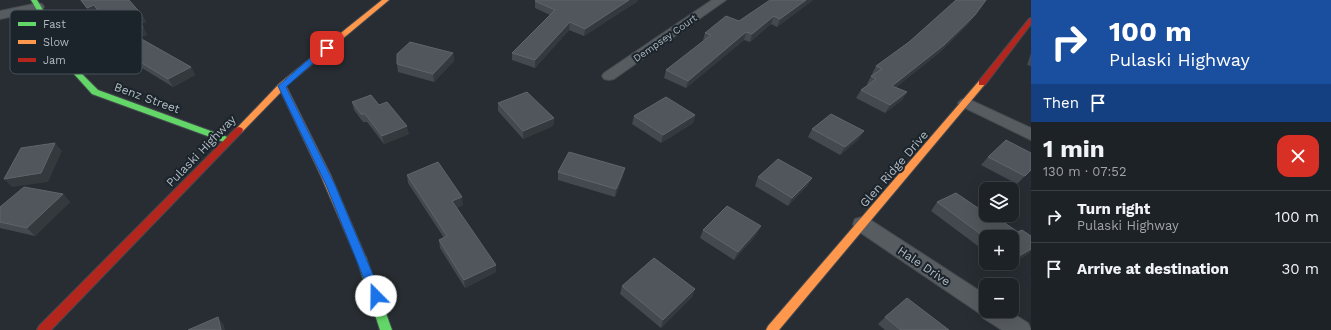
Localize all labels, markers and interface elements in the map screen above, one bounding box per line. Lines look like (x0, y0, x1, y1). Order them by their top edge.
legend (10, 10, 142, 74)
street label: Dempsey Court (631, 12, 699, 64)
text: 100 m (1109, 15, 1192, 48)
icon: right (1043, 16, 1095, 68)
text: Fast (43, 18, 66, 31)
pin (310, 31, 344, 65)
text: Slow (43, 36, 69, 49)
icon: arrive (316, 37, 338, 59)
text: Pulaski Highway (1109, 49, 1250, 70)
text: Jam (43, 54, 66, 67)
street label: Benz Street (112, 80, 182, 116)
icon: arrive (1087, 92, 1109, 114)
text: Then (1043, 94, 1079, 112)
street label: Pulaski Highway (163, 112, 239, 190)
street label: Glen Ridge Drive (857, 128, 931, 210)
text: 1 min (1043, 135, 1105, 163)
button: close (1277, 135, 1319, 177)
text: 130 m · 07:52 (1043, 164, 1126, 179)
map controls (979, 182, 1019, 318)
button: layers (979, 182, 1019, 222)
text: Turn right (1077, 200, 1150, 218)
icon: right (1043, 206, 1065, 228)
text: 100 m (1275, 208, 1319, 226)
text: Pulaski Highway (1077, 218, 1179, 233)
button: + (979, 230, 1019, 270)
street label: Hale Drive (895, 243, 953, 289)
icon: arrive (1043, 258, 1065, 280)
text: Arrive at destination (1077, 260, 1229, 278)
text: 30 m (1282, 260, 1319, 278)
position arrow (355, 275, 397, 317)
button: − (979, 278, 1019, 318)

